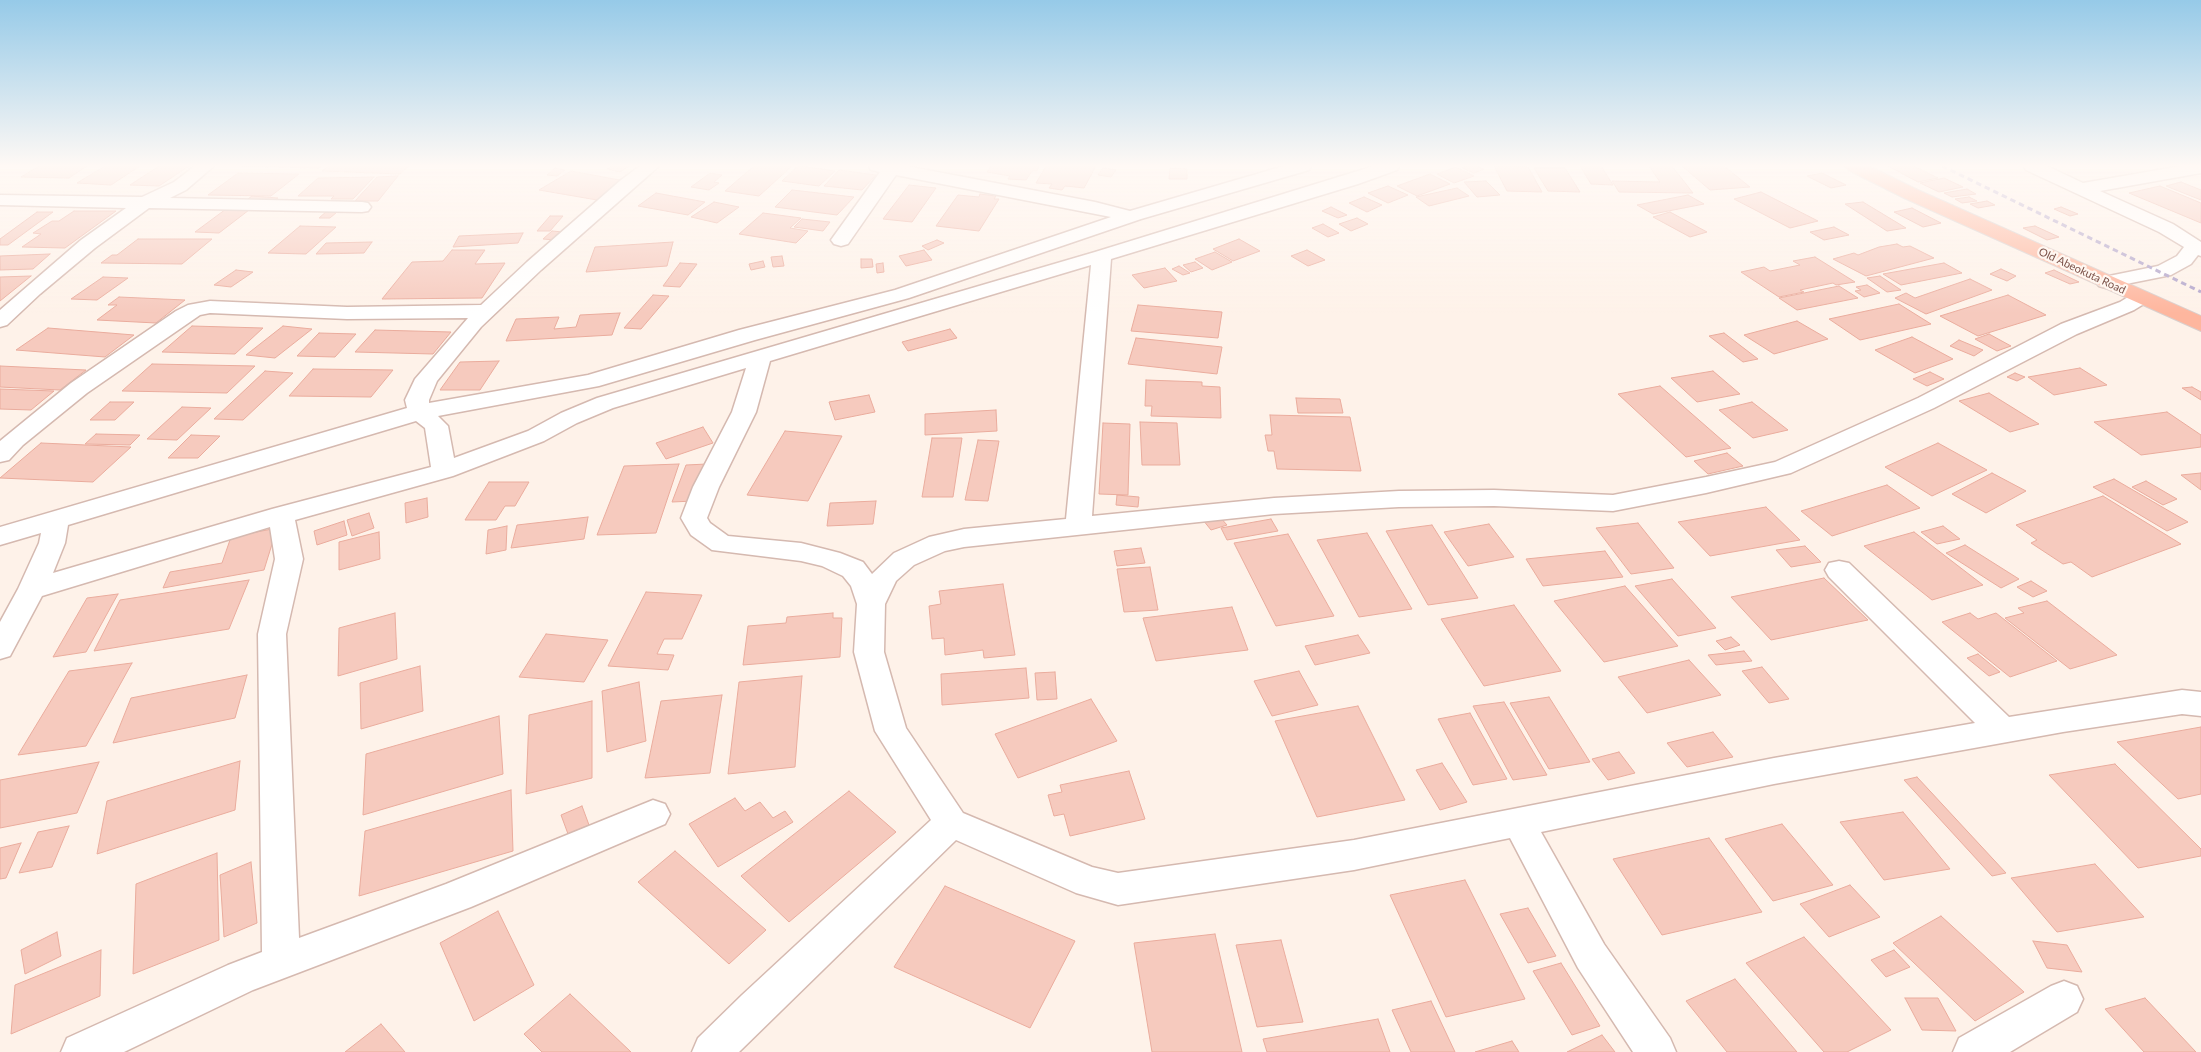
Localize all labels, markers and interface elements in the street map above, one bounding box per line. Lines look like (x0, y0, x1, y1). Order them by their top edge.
street label: Old Abeokuta Road (2037, 245, 2127, 297)

